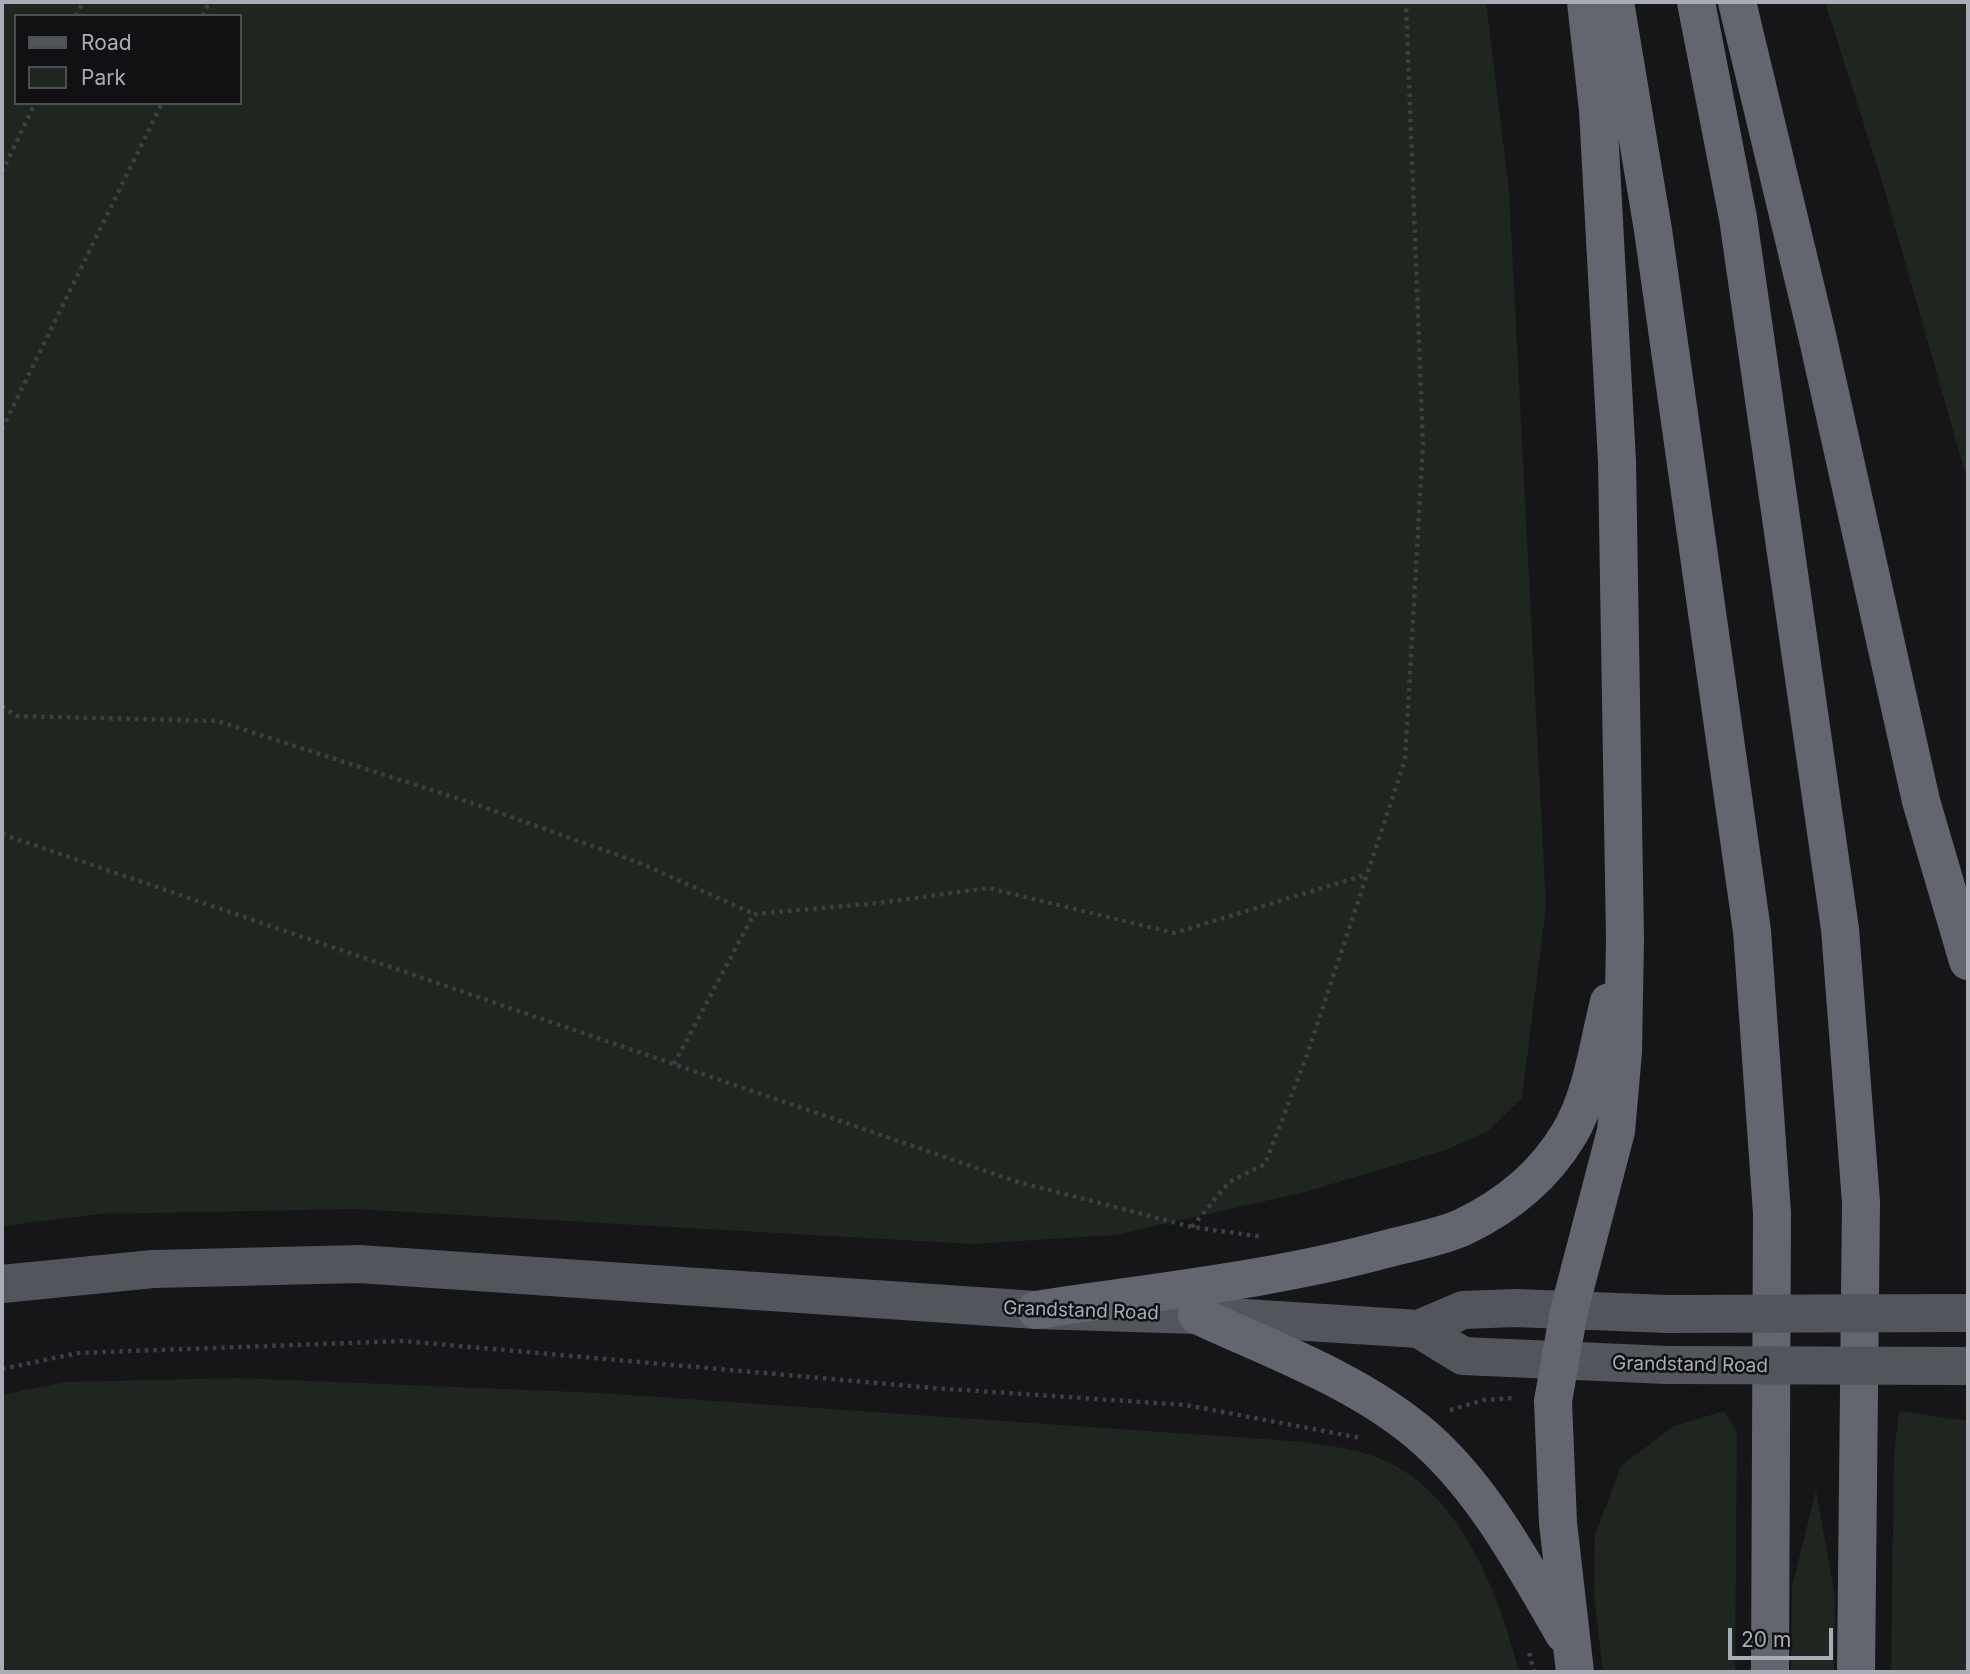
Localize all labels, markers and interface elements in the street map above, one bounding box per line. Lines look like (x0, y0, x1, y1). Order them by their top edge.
legend (14, 14, 242, 105)
text: Road (81, 30, 132, 55)
text: Park (81, 65, 126, 90)
street label: Grandstand Road (1003, 1297, 1159, 1325)
street label: Grandstand Road (1612, 1352, 1768, 1378)
scale bar (1732, 1614, 1837, 1658)
text: 20 m (1741, 1627, 1791, 1652)

